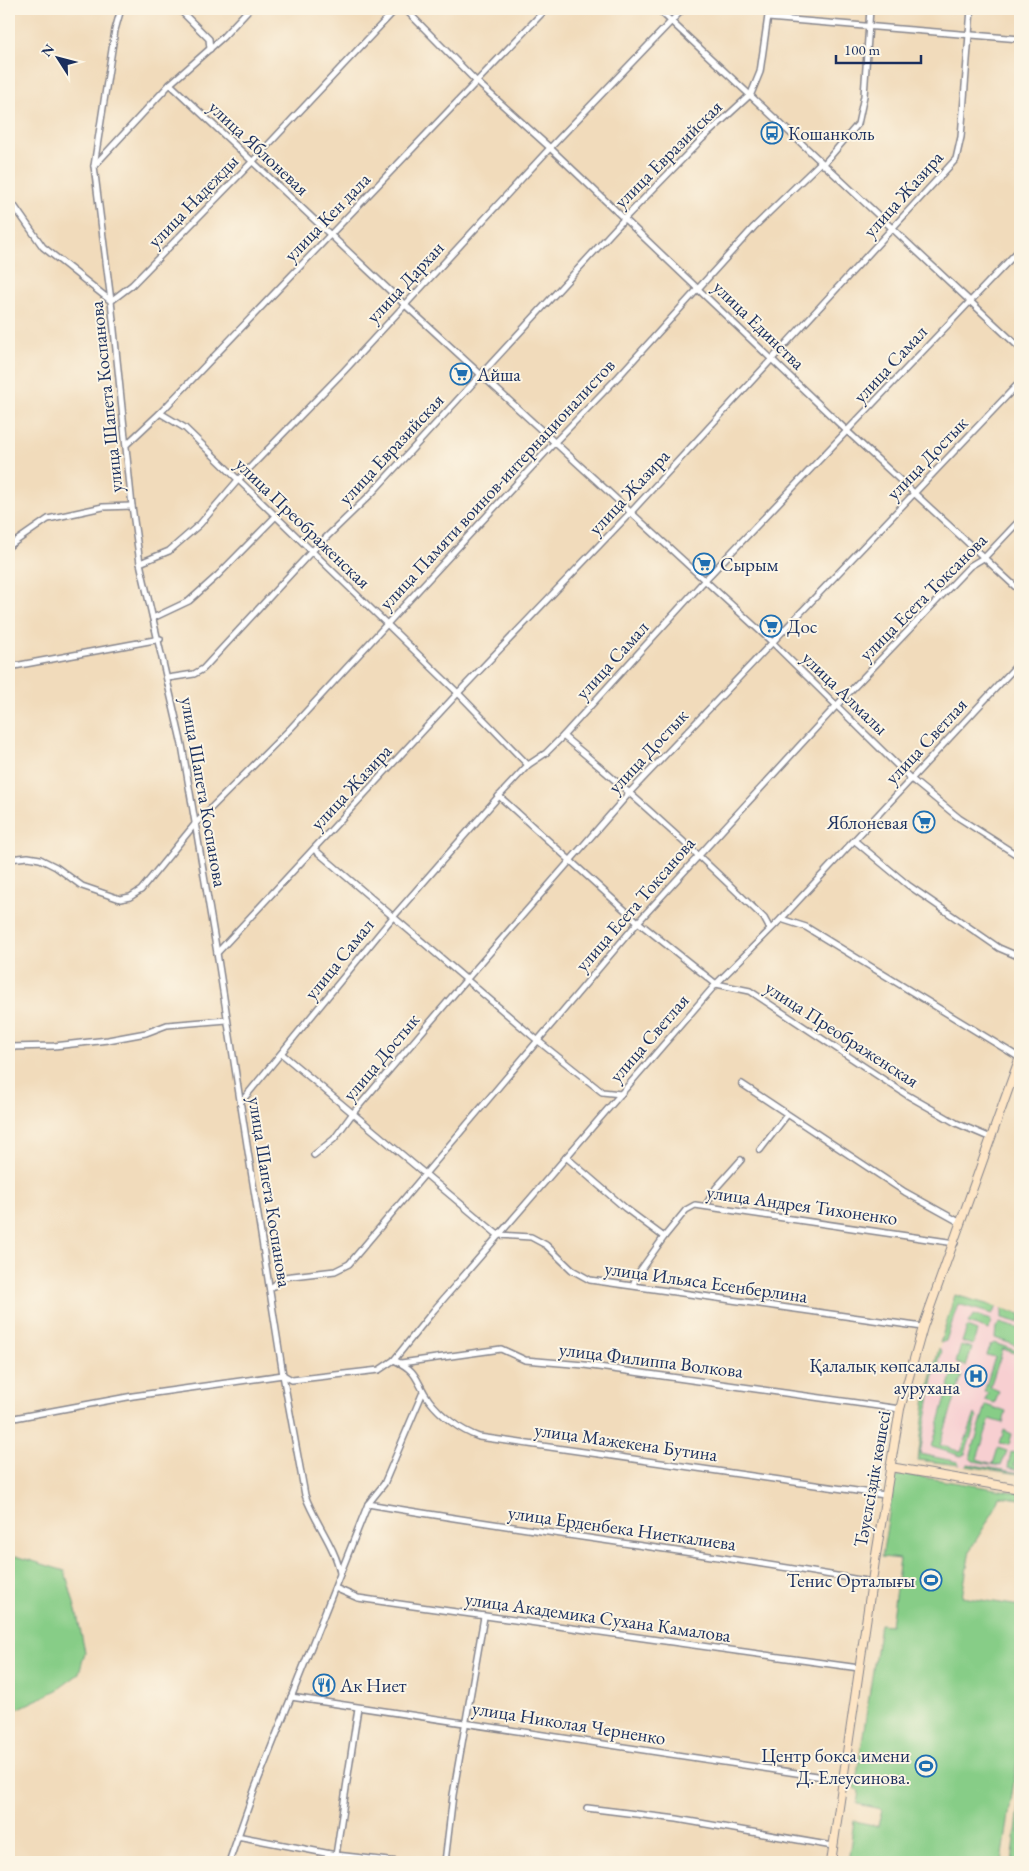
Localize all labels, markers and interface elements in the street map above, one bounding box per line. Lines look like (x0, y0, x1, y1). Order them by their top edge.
north arrow (32, 32, 82, 82)
scale bar (836, 32, 922, 64)
text: N (37, 40, 58, 60)
text: 100 m (844, 40, 881, 59)
street label: улица Евразийская (608, 94, 728, 214)
street label: улица Яблоневая (203, 95, 315, 202)
bus stop icon: Кошанколь (760, 121, 784, 145)
place label: Кошанколь (788, 121, 875, 146)
street label: улица Жазира (857, 145, 949, 243)
street label: улица Надежды (142, 149, 244, 253)
street label: улица Кен дала (278, 167, 376, 267)
street label: улица Дархан (360, 235, 450, 328)
street label: улица Единства (708, 275, 811, 375)
street label: улица Шапета Коспанова (83, 299, 129, 494)
street label: улица Самал (847, 320, 933, 408)
street label: улица Памяти воинов-интернационалистов (374, 353, 620, 615)
supermarket icon: Айша (449, 362, 473, 386)
place label: Айша (476, 362, 521, 387)
street label: улица Евразийская (333, 388, 449, 510)
street label: улица Достык (881, 411, 973, 505)
street label: улица Жазира (583, 443, 675, 540)
street label: улица Преображенская (230, 452, 376, 594)
street label: улица Есета Токсанова (854, 527, 993, 666)
supermarket icon: Сырым (692, 552, 716, 576)
place label: Сырым (720, 552, 779, 577)
supermarket icon: Дос (759, 614, 783, 638)
place label: Дос (787, 614, 818, 639)
street label: улица Самал (570, 615, 654, 705)
street label: улица Алмалы (797, 646, 894, 741)
street label: улица Светлая (879, 692, 973, 790)
street label: улица Шапета Коспанова (175, 695, 233, 889)
street label: улица Достык (602, 703, 694, 799)
street label: улица Жазира (305, 738, 397, 835)
place label: Яблоневая (826, 810, 908, 835)
supermarket icon: Яблоневая (912, 810, 936, 834)
street label: улица Есета Токсанова (569, 831, 701, 977)
street label: улица Самал (298, 913, 380, 1005)
street label: улица Преображенская (760, 975, 924, 1093)
street label: улица Светлая (604, 988, 695, 1088)
street label: улица Достык (337, 1008, 425, 1106)
street label: улица Шапета Коспанова (243, 1095, 297, 1289)
street label: улица Андрея Тихоненко (705, 1179, 899, 1231)
street label: улица Ильяса Есенберлина (603, 1255, 810, 1309)
street label: улица Филиппа Волкова (558, 1336, 745, 1384)
place label: Қалалық көпсалалы аурухана (809, 1353, 960, 1400)
hospital icon: Қалалық көпсалалы аурухана (964, 1364, 988, 1388)
street label: Тәуелсіздік көшесі (848, 1408, 896, 1549)
street label: улица Мажекена Бутина (533, 1417, 720, 1467)
street label: улица Ерденбека Ниеткалиева (506, 1500, 738, 1556)
place label: Тенис Орталығы (787, 1568, 915, 1593)
sports icon: Тенис Орталығы (919, 1568, 943, 1592)
street label: улица Академика Сухана Камалова (463, 1586, 733, 1648)
restaurant icon: Ак Ниет (312, 1673, 336, 1697)
place label: Ак Ниет (339, 1673, 407, 1698)
street label: улица Николая Черненко (470, 1695, 668, 1751)
place label: Центр бокса имени Д. Елеусинова. (761, 1743, 910, 1790)
sports icon: Центр бокса имени Д. Елеусинова. (914, 1754, 938, 1778)

